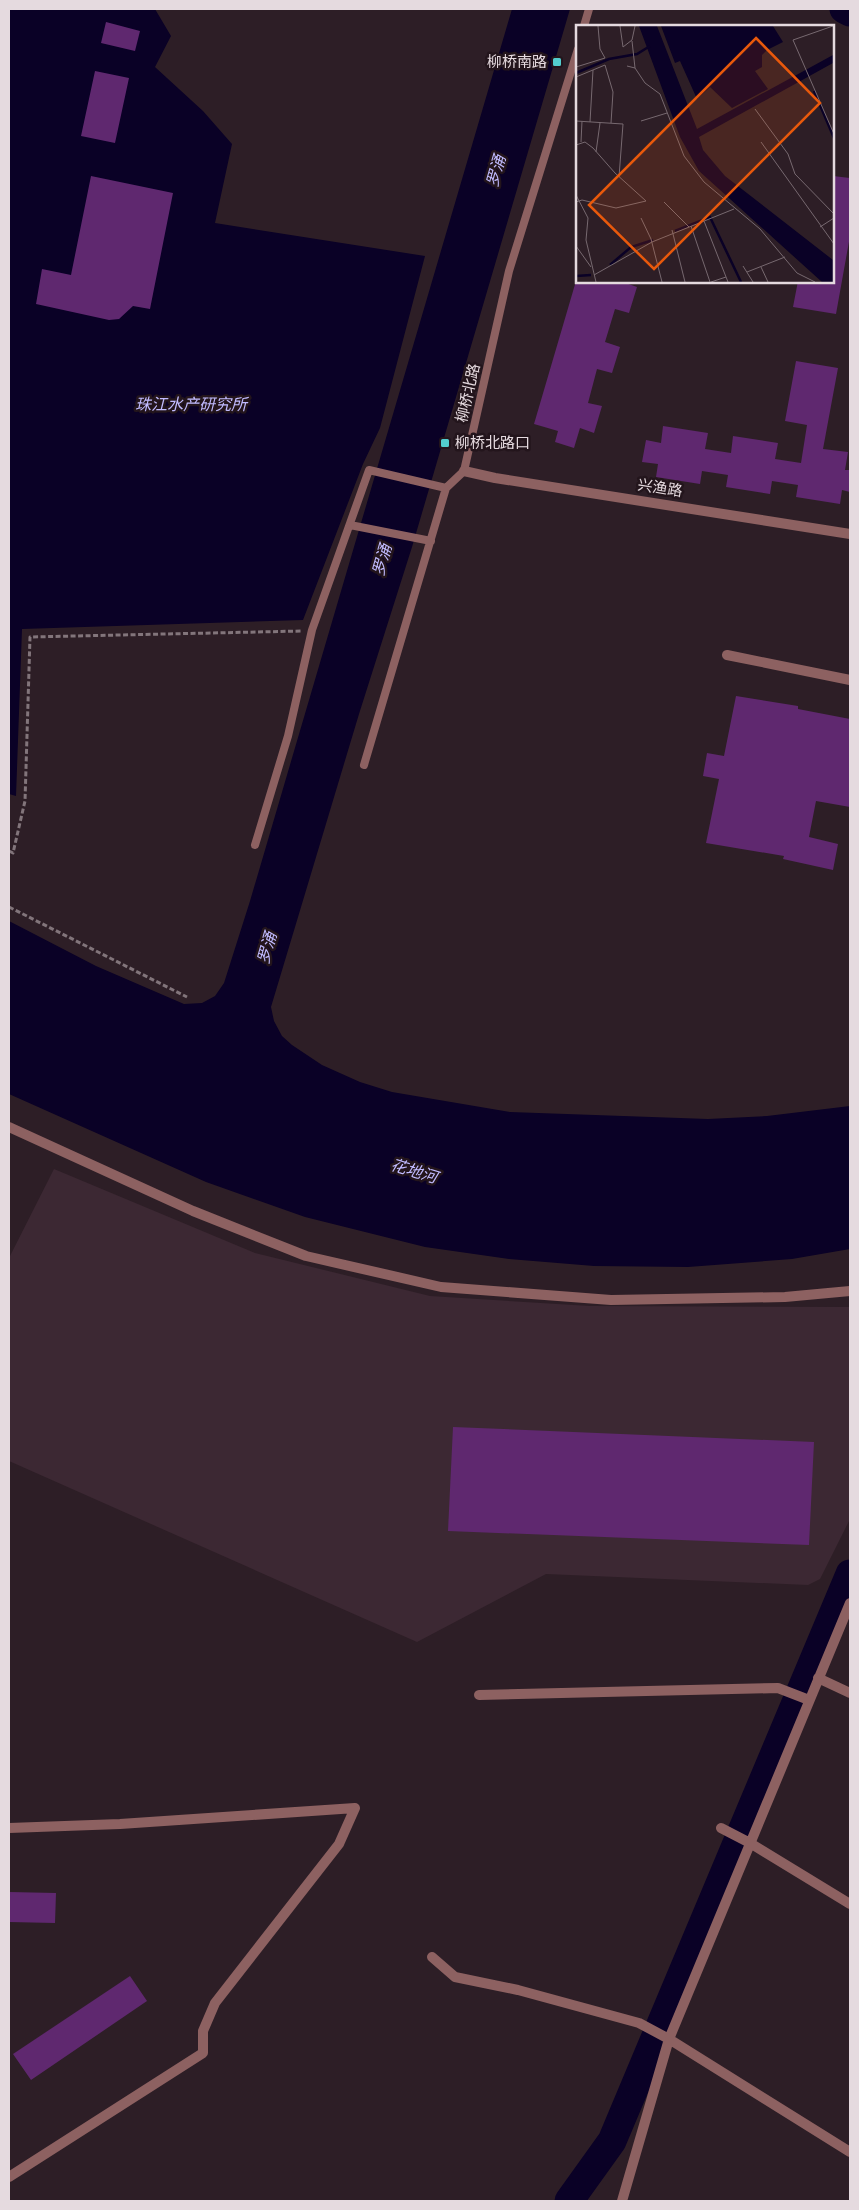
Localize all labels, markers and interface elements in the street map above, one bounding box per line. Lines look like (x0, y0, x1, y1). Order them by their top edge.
inset map (576, 25, 834, 282)
place label: 柳桥南路 (487, 53, 547, 71)
marker: 柳桥南路 (551, 56, 563, 68)
water label: 罗涌 (482, 151, 510, 189)
street label: 柳桥北路 (452, 362, 484, 424)
water label: 珠江水产研究所 (135, 395, 250, 414)
place label: 柳桥北路口 (455, 434, 530, 452)
marker: 柳桥北路口 (439, 437, 451, 449)
street label: 兴渔路 (636, 476, 684, 500)
water label: 罗涌 (368, 540, 396, 578)
water label: 罗涌 (253, 928, 281, 966)
water label: 花地河 (388, 1155, 443, 1188)

